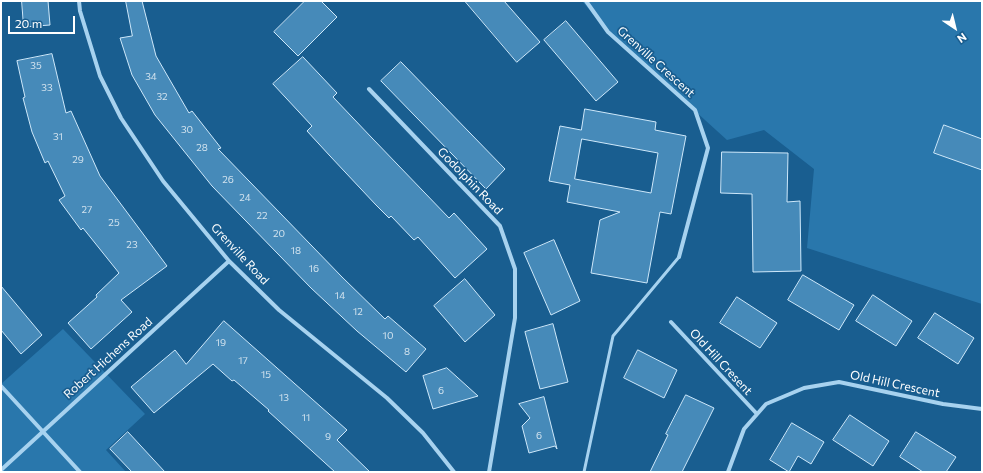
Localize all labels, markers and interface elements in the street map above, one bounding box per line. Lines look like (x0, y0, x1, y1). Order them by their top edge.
scale bar (10, 8, 77, 34)
north arrow (935, 8, 975, 48)
text: 20 m (15, 16, 42, 30)
street label: Grenville Crescent (614, 24, 698, 100)
text: N (955, 31, 969, 46)
house number: 35 (30, 60, 42, 72)
house number: 34 (145, 71, 157, 83)
house number: 33 (41, 82, 53, 94)
house number: 32 (156, 91, 168, 103)
house number: 30 (181, 124, 193, 136)
house number: 31 (53, 131, 63, 143)
house number: 28 (196, 142, 208, 154)
street label: Godolphin Road (434, 145, 506, 217)
house number: 29 (72, 154, 84, 166)
house number: 26 (222, 174, 234, 186)
house number: 24 (239, 192, 251, 204)
house number: 27 (82, 204, 92, 216)
house number: 22 (256, 210, 268, 222)
house number: 25 (108, 217, 120, 229)
street label: Grenville Road (208, 220, 272, 288)
house number: 20 (273, 228, 285, 240)
house number: 23 (126, 239, 138, 251)
house number: 18 (291, 245, 301, 257)
house number: 16 (309, 263, 319, 275)
house number: 14 (335, 290, 345, 302)
house number: 12 (353, 306, 363, 318)
street label: Robert Hichens Road (61, 314, 155, 402)
street label: Old Hill Cresent (687, 326, 755, 398)
house number: 10 (383, 330, 393, 342)
house number: 19 (216, 337, 226, 349)
house number: 8 (404, 346, 410, 358)
house number: 17 (238, 355, 248, 367)
street label: Old Hill Crescent (849, 367, 941, 401)
house number: 15 (261, 369, 271, 381)
house number: 6 (438, 385, 444, 397)
house number: 13 (279, 392, 289, 404)
house number: 11 (302, 412, 310, 424)
house number: 6 (536, 430, 542, 442)
house number: 9 (325, 431, 331, 443)

